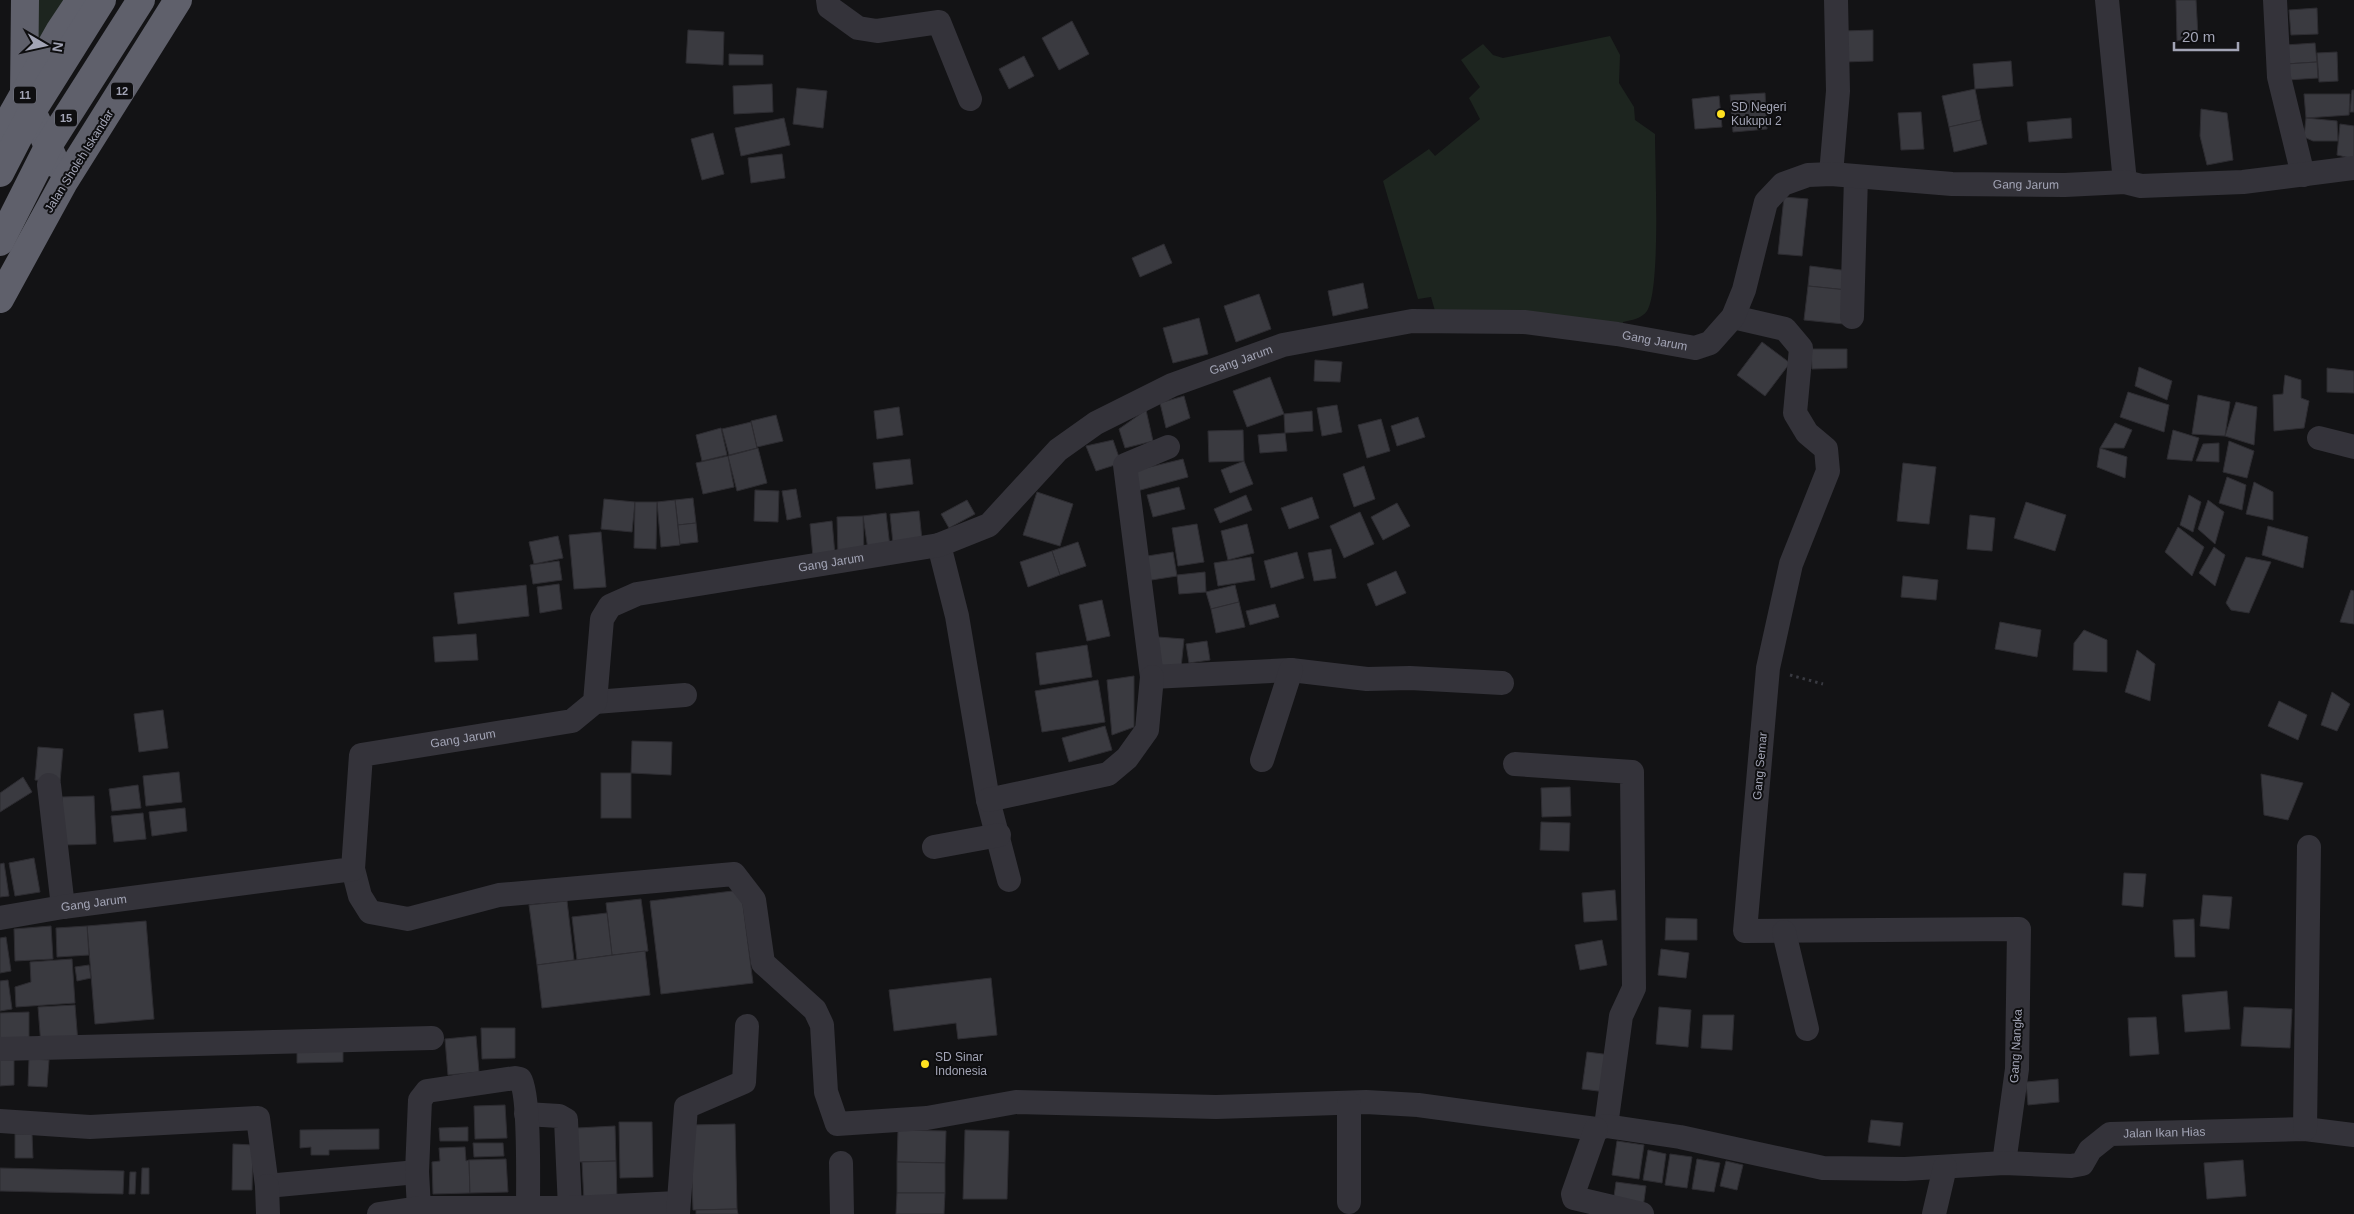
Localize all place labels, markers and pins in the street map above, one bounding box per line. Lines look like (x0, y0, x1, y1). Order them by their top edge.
place label: SD Negeri Kukupu 2 (1731, 100, 1786, 128)
marker: SD Negeri Kukupu 2 (1715, 108, 1727, 120)
place label: SD Sinar Indonesia (935, 1050, 987, 1078)
marker: SD Sinar Indonesia (919, 1058, 931, 1070)

